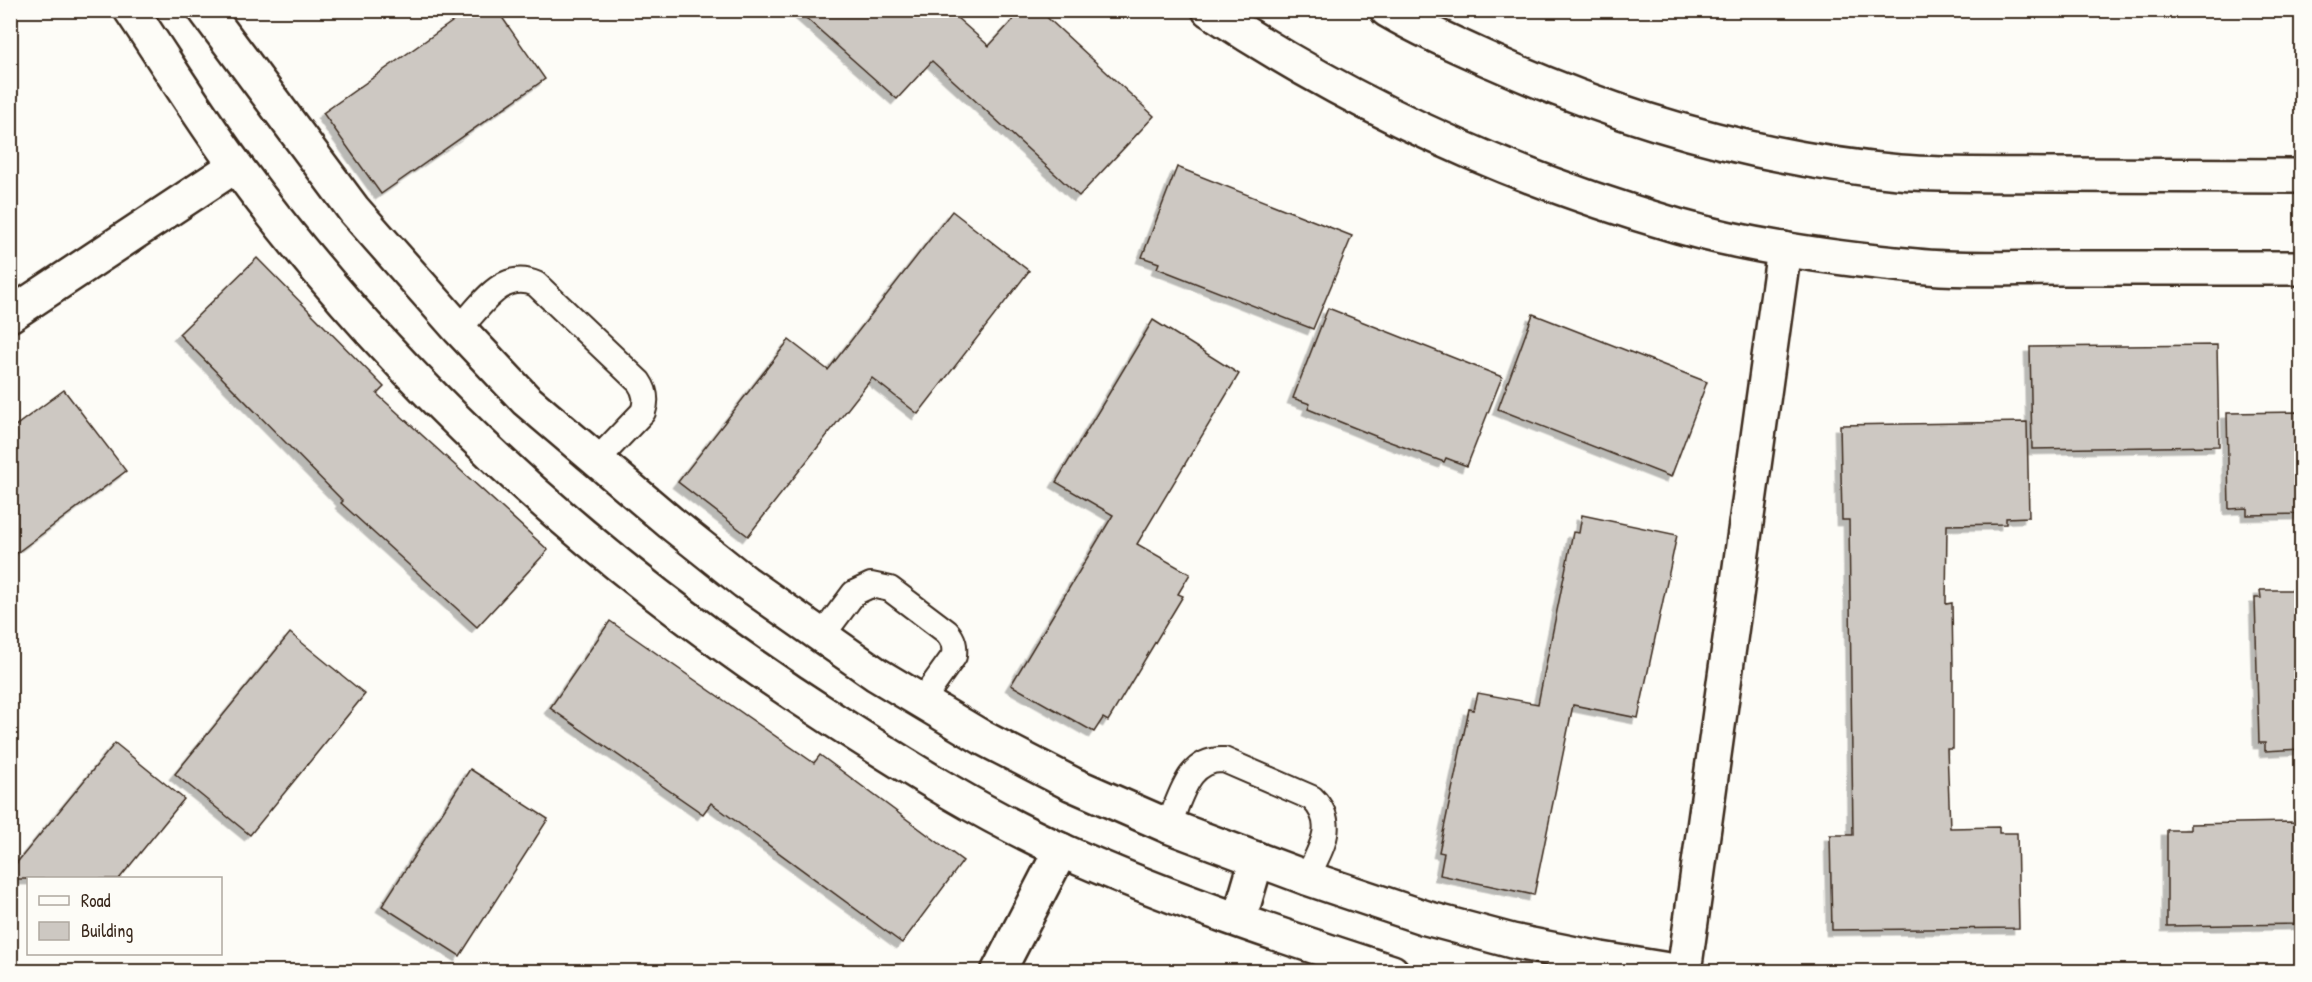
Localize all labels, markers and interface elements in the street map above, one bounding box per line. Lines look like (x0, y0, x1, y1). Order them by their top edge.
legend (27, 877, 222, 955)
text: Road (81, 888, 111, 913)
text: Building (81, 918, 133, 943)

